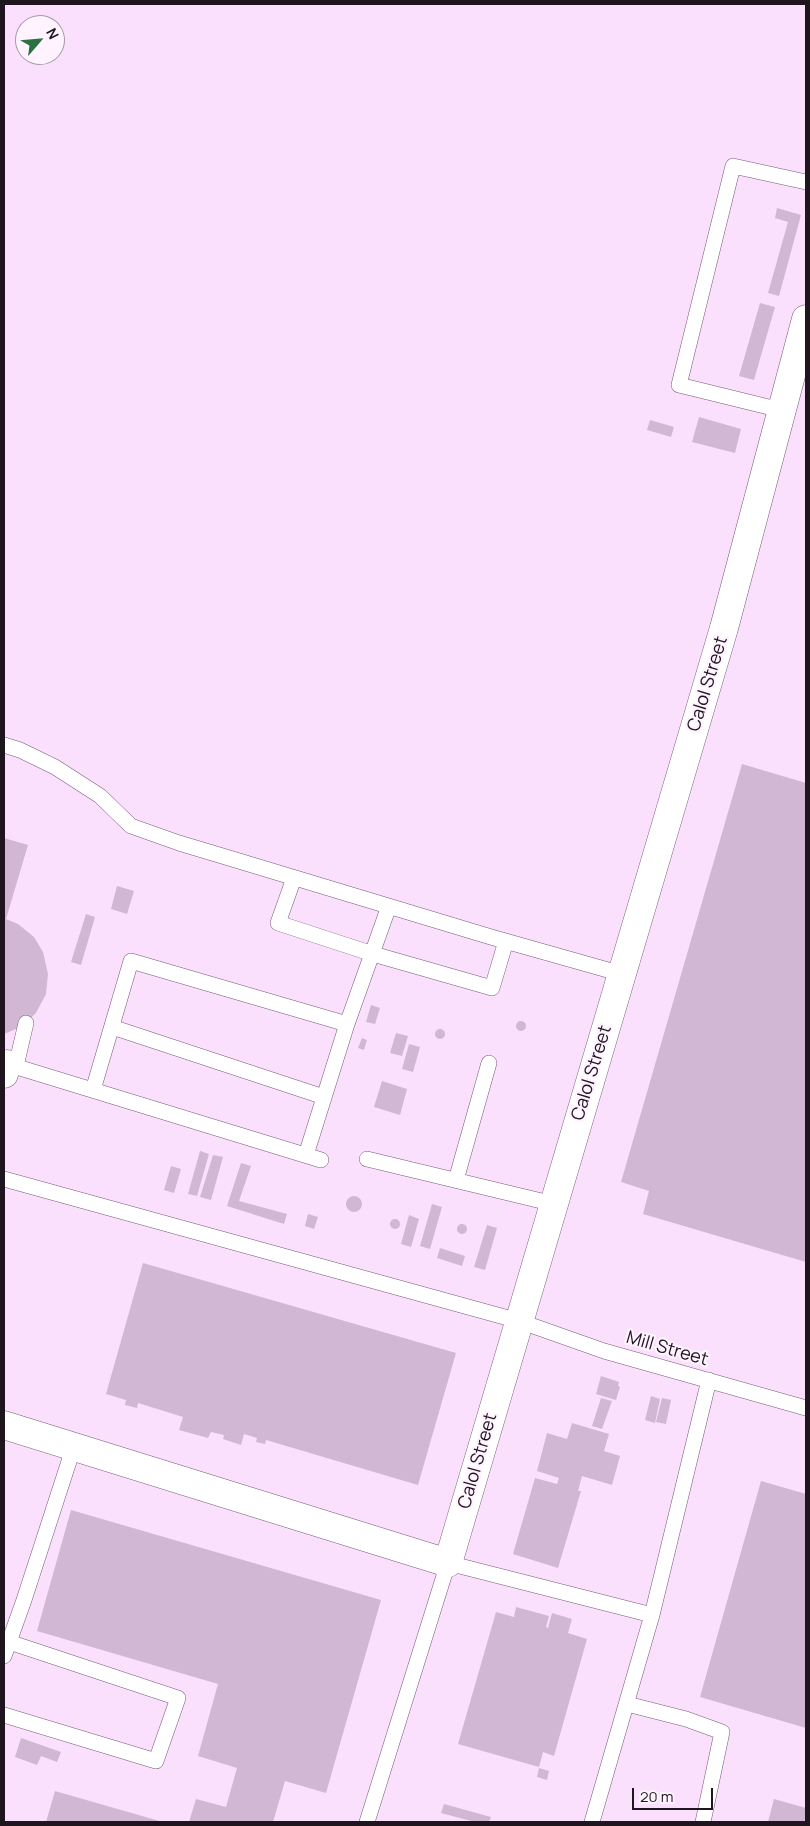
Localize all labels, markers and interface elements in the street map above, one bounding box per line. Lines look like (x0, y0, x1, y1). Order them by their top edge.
north arrow (15, 15, 65, 65)
text: N (42, 25, 64, 42)
street label: Calol Street (683, 634, 733, 734)
street label: Calol Street (567, 1023, 617, 1123)
street label: Mill Street (624, 1327, 710, 1371)
street label: Calol Street (454, 1411, 502, 1511)
scale bar (635, 1778, 716, 1810)
text: 20 m (640, 1786, 673, 1807)

